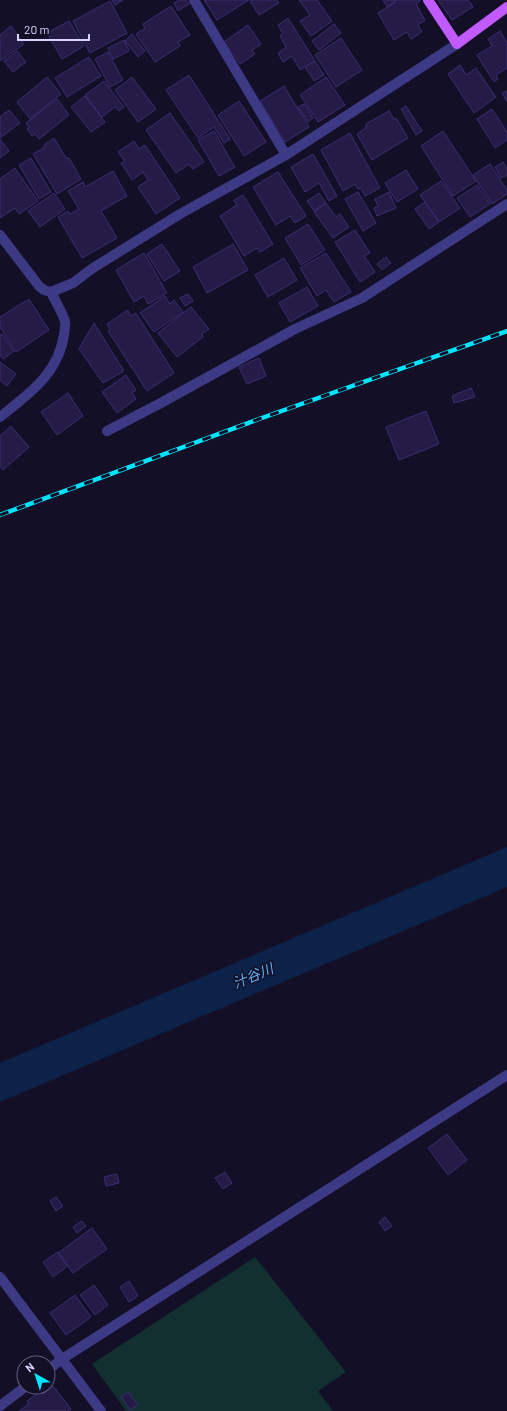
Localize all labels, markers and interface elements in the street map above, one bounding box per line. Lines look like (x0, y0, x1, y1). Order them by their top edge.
scale bar (18, 16, 89, 42)
text: 20 m (24, 22, 50, 36)
water label: 汁谷川 (230, 959, 277, 992)
north arrow (16, 1355, 56, 1395)
text: N (22, 1359, 36, 1374)

